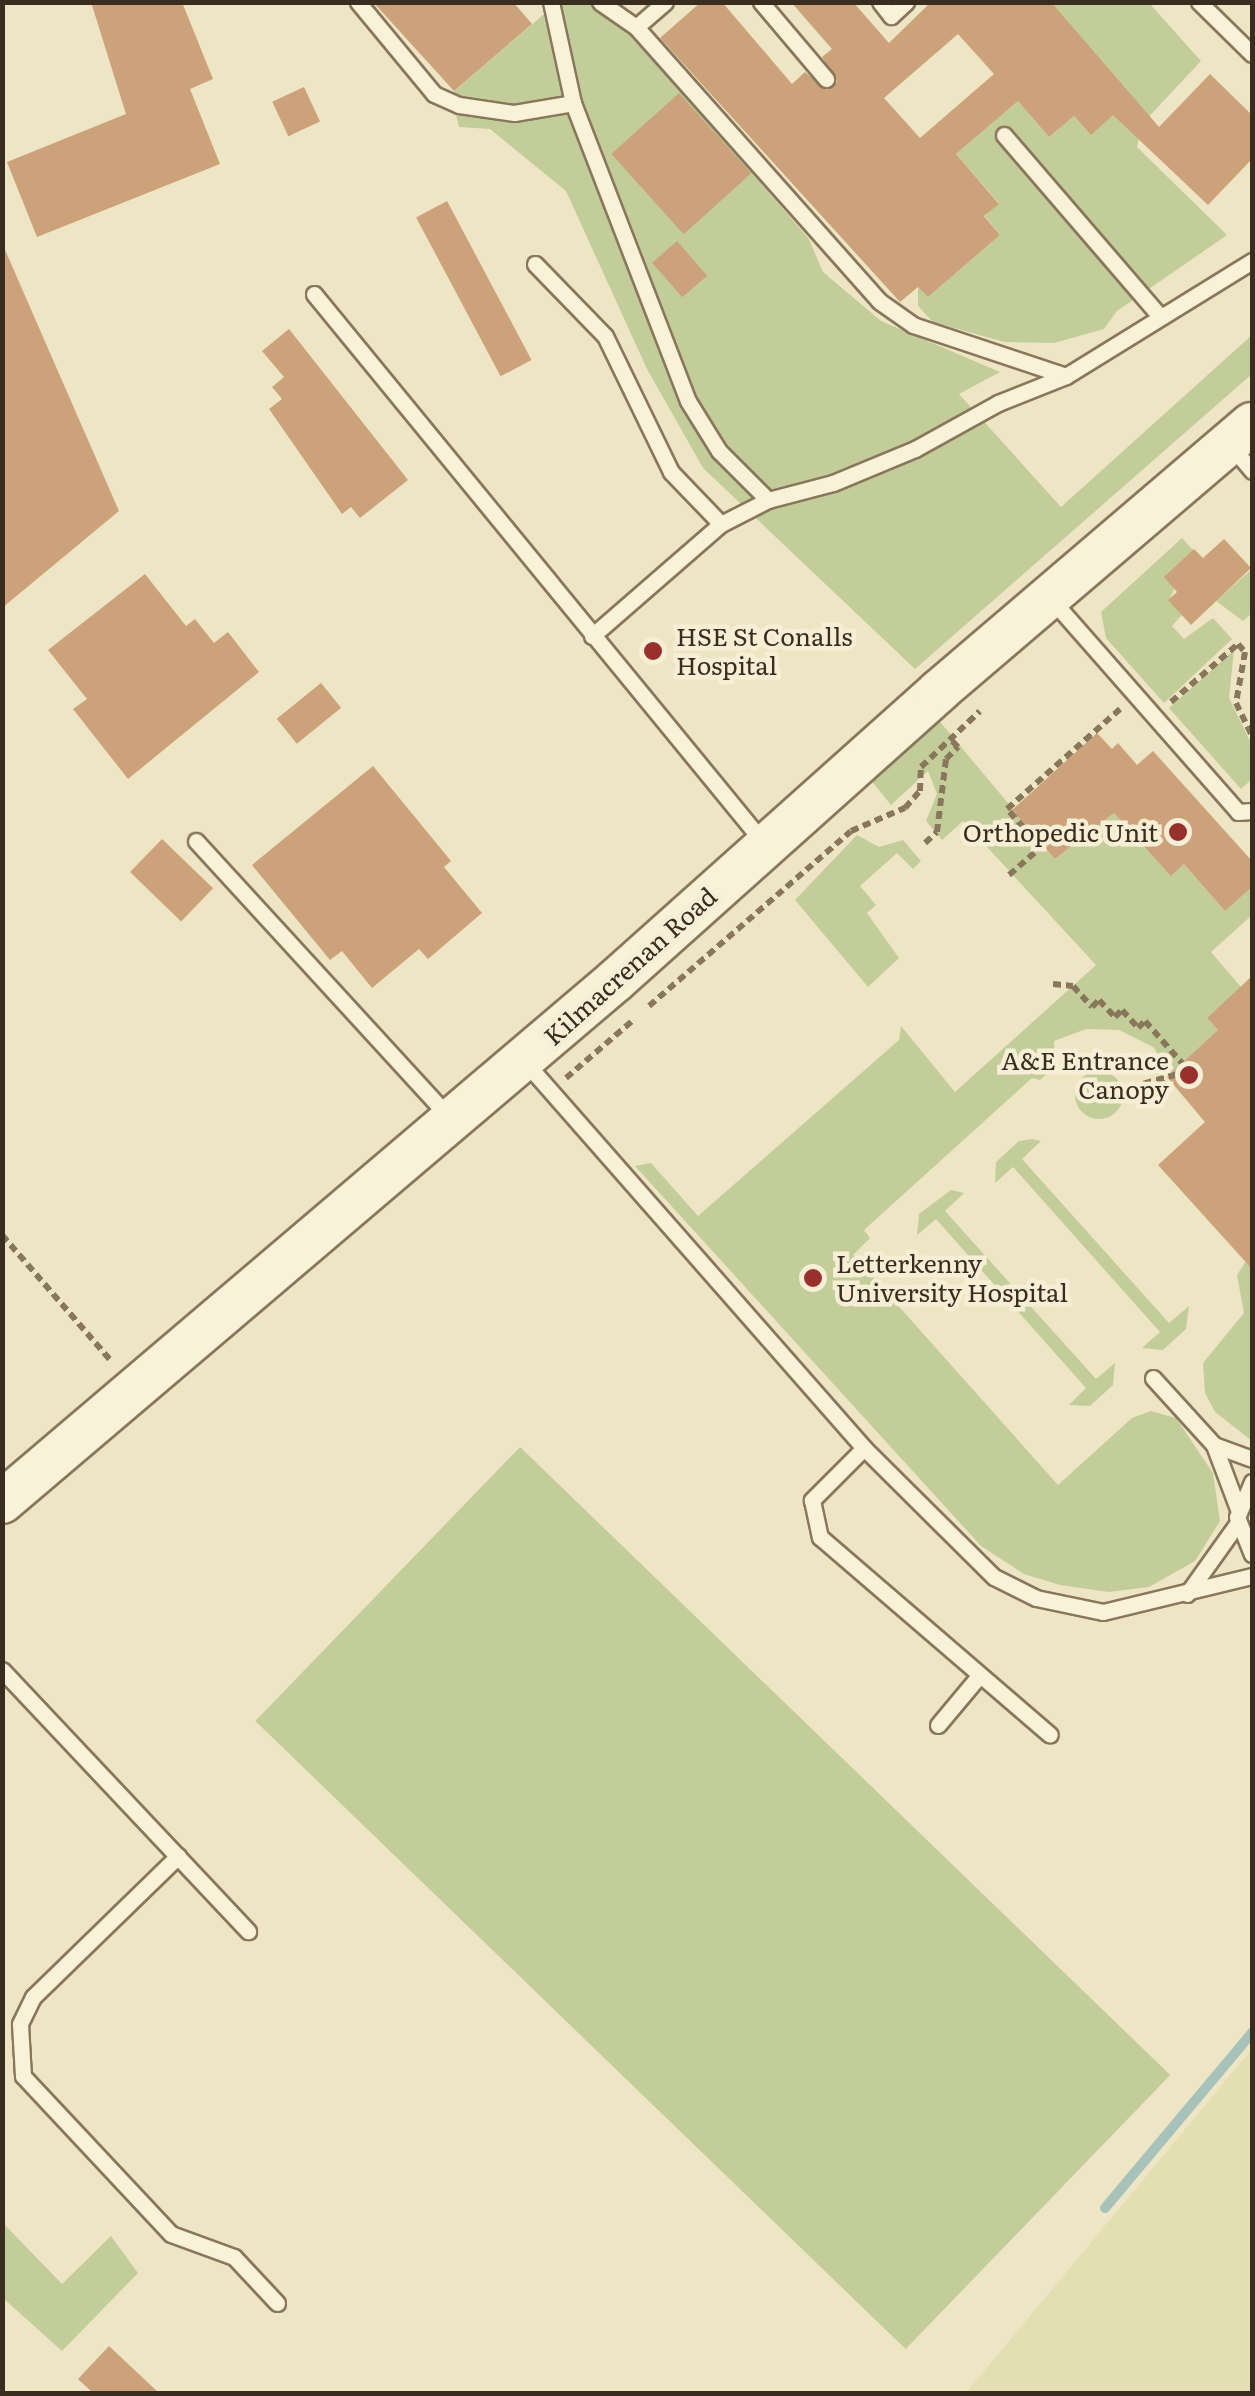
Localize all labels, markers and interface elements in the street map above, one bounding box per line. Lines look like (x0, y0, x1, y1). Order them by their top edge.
place label: HSE St Conalls Hospital (676, 622, 853, 681)
marker: HSE St Conalls Hospital (640, 638, 666, 664)
place label: Orthopedic Unit (963, 817, 1158, 847)
marker: Orthopedic Unit (1167, 821, 1189, 843)
street label: Kilmacrenan Road (538, 881, 722, 1051)
place label: A&E Entrance Canopy (1001, 1046, 1169, 1105)
marker: A&E Entrance Canopy (1178, 1064, 1200, 1086)
place label: Letterkenny University Hospital (836, 1249, 1068, 1308)
marker: Letterkenny University Hospital (800, 1265, 826, 1291)

